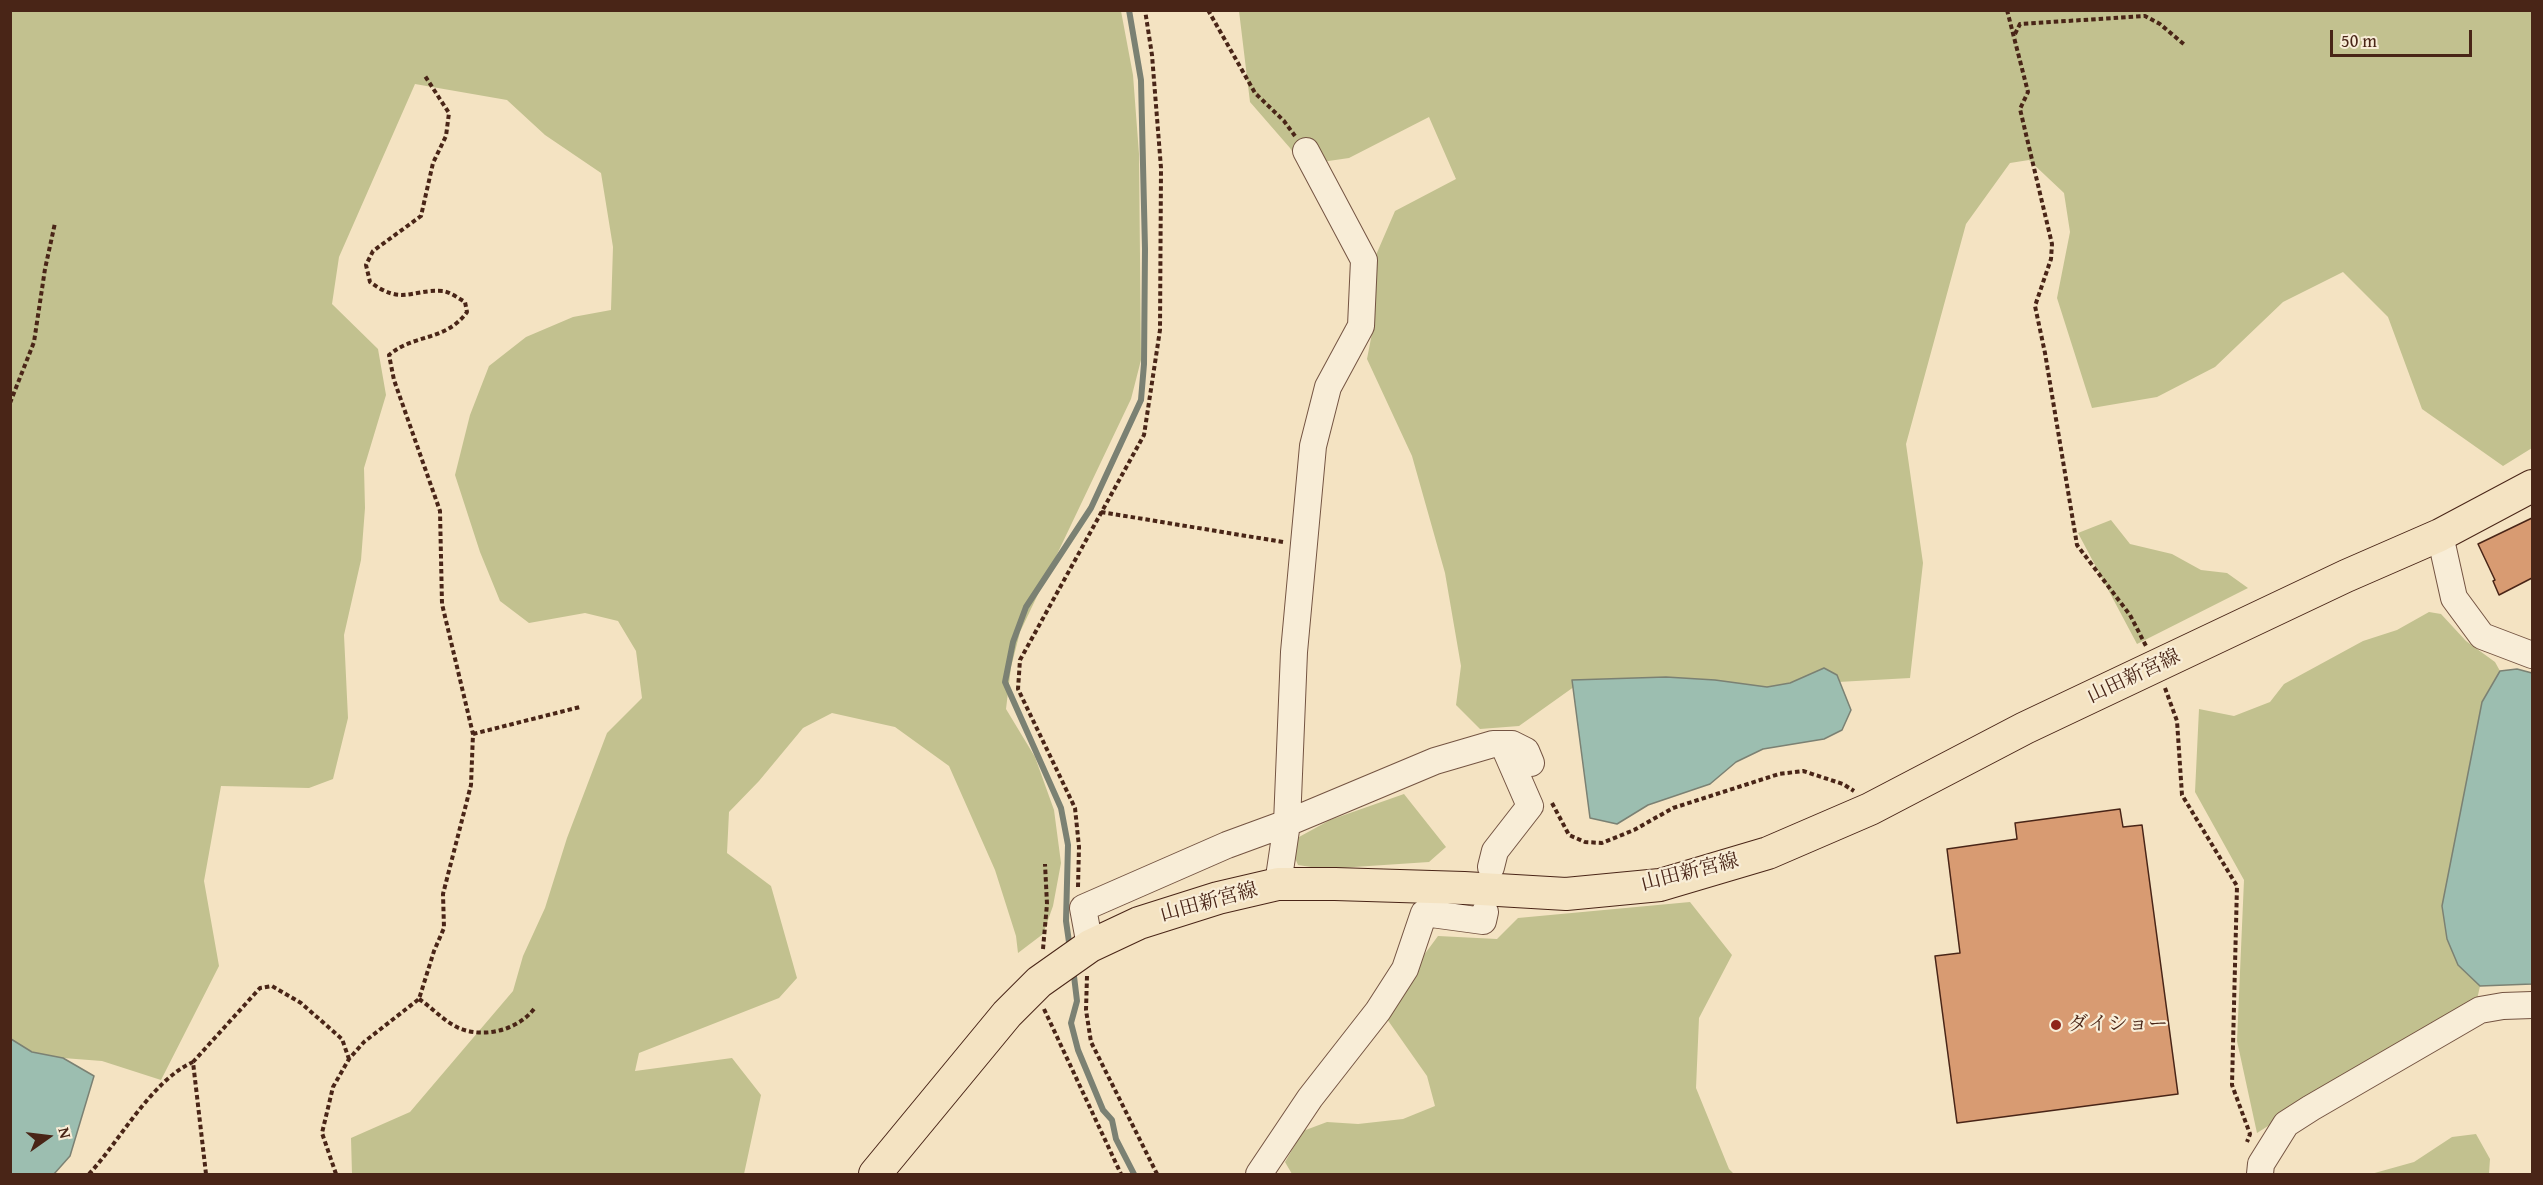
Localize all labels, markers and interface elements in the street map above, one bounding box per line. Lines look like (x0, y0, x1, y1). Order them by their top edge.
scale bar (2333, 18, 2476, 56)
text: 50 m (2341, 27, 2377, 54)
street label: 山田新宮線 (2084, 645, 2184, 709)
street label: 山田新宮線 (1639, 849, 1741, 897)
street label: 山田新宮線 (1158, 878, 1260, 928)
place label: ダイショー (2068, 1013, 2168, 1037)
marker: ダイショー (2049, 1018, 2063, 1032)
north arrow (18, 1107, 78, 1167)
text: N (53, 1125, 78, 1141)

